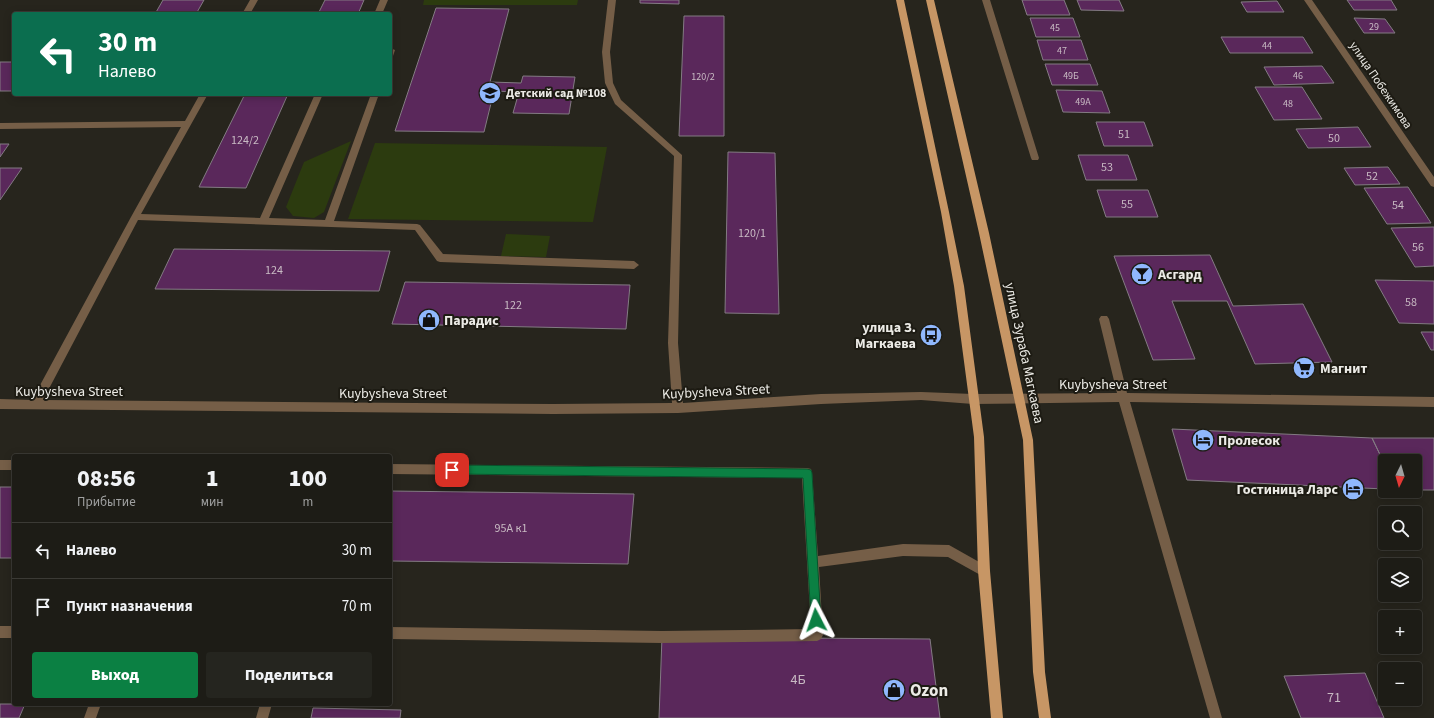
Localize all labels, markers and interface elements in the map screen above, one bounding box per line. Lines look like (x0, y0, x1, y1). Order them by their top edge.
house number: 29 (1369, 20, 1379, 34)
house number: 45 (1050, 21, 1060, 35)
text: 30 m (98, 22, 157, 62)
icon: left (32, 28, 84, 80)
street label: улица Побежимова (1345, 38, 1416, 132)
house number: 44 (1262, 39, 1272, 53)
house number: 47 (1057, 44, 1067, 58)
text: Налево (98, 59, 156, 84)
house number: 49Б (1063, 69, 1079, 83)
house number: 46 (1293, 69, 1303, 83)
house number: 120/2 (691, 70, 715, 84)
school or university icon: Детский сад №108 (477, 80, 503, 106)
place label: Детский сад №108 (506, 85, 606, 102)
house number: 49А (1075, 95, 1091, 109)
house number: 48 (1283, 97, 1293, 111)
house number: 51 (1118, 126, 1130, 143)
house number: 50 (1328, 130, 1340, 147)
house number: 124/2 (231, 132, 259, 149)
house number: 53 (1101, 159, 1113, 176)
house number: 52 (1366, 168, 1378, 185)
house number: 55 (1121, 196, 1133, 213)
house number: 54 (1392, 197, 1404, 214)
house number: 120/1 (738, 225, 766, 242)
house number: 56 (1412, 239, 1424, 256)
bar icon: Асгард (1129, 261, 1155, 287)
house number: 124 (265, 262, 283, 279)
place label: Асгард (1157, 265, 1202, 285)
street label: улица Зураба Магкаева (999, 281, 1049, 425)
house number: 58 (1405, 294, 1417, 311)
house number: 122 (504, 297, 522, 314)
shop icon: Парадис (416, 307, 442, 333)
place label: Парадис (444, 311, 499, 331)
place label: улица З. Магкаева (855, 318, 916, 354)
bus stop icon: улица З. Магкаева (918, 322, 944, 348)
supermarket icon: Магнит (1291, 355, 1317, 381)
place label: Магнит (1320, 359, 1367, 379)
street label: Kuybysheva Street (1059, 375, 1167, 395)
street label: Kuybysheva Street (662, 379, 771, 405)
street label: Kuybysheva Street (15, 382, 123, 402)
street label: Kuybysheva Street (339, 384, 447, 404)
hotel icon: Пролесок (1190, 427, 1216, 453)
place label: Пролесок (1218, 431, 1280, 451)
pin (435, 453, 469, 487)
north arrow (1378, 454, 1422, 498)
map controls (1378, 454, 1422, 706)
icon: arrive (441, 459, 463, 481)
text: 08:56 (77, 461, 136, 496)
text: 1 (206, 461, 219, 496)
text: 100 (289, 461, 327, 496)
hotel icon: Гостиница Ларс (1340, 476, 1366, 502)
place label: Гостиница Ларс (1237, 480, 1338, 500)
text: Прибытие (77, 493, 136, 511)
text: мин (201, 493, 224, 511)
text: m (302, 493, 313, 511)
button: search (1378, 506, 1422, 550)
house number: 95А к1 (495, 520, 527, 537)
icon: left (32, 540, 54, 562)
text: Налево (66, 540, 117, 561)
text: 30 m (342, 540, 372, 561)
button: layers (1378, 558, 1422, 602)
icon: arrive (32, 596, 54, 618)
text: Пункт назначения (66, 596, 193, 617)
text: 70 m (342, 596, 372, 617)
position arrow (795, 599, 837, 641)
button: + (1378, 610, 1422, 654)
button: Выход (32, 652, 198, 698)
button: Поделиться (206, 652, 372, 698)
button: − (1378, 662, 1422, 706)
house number: 4Б (790, 670, 806, 690)
shop icon: Ozon (881, 677, 907, 703)
place label: Ozon (910, 679, 948, 703)
house number: 71 (1327, 688, 1341, 708)

